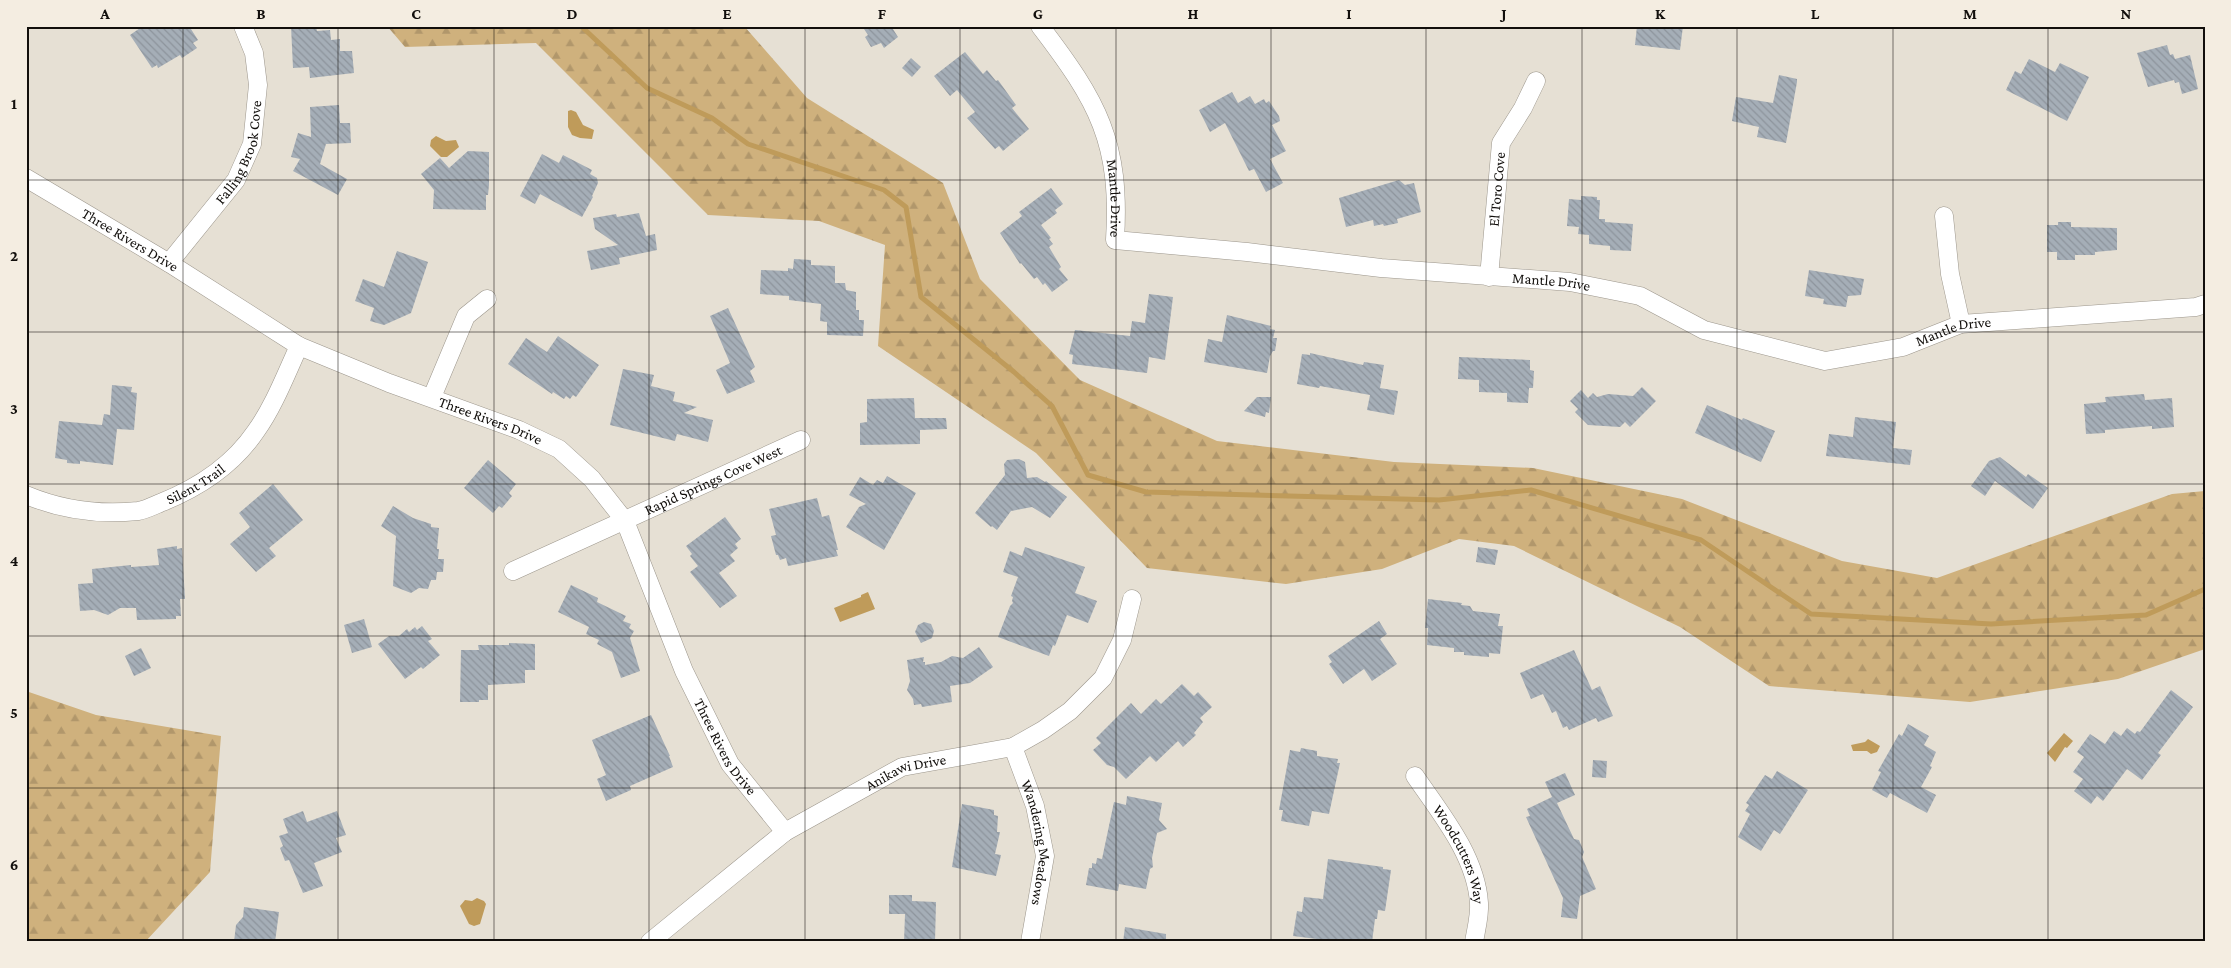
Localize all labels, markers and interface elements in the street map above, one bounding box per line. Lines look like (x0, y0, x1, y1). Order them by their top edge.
text: A (99, 5, 110, 22)
text: B (256, 5, 266, 22)
text: C (411, 5, 421, 22)
text: D (566, 5, 578, 22)
text: E (722, 5, 732, 22)
text: F (878, 5, 887, 22)
text: G (1033, 5, 1043, 22)
text: H (1188, 5, 1199, 22)
text: I (1346, 5, 1352, 22)
text: J (1499, 5, 1507, 22)
text: K (1655, 5, 1666, 22)
text: L (1811, 5, 1820, 22)
text: M (1963, 5, 1977, 22)
text: N (2121, 5, 2132, 22)
text: 1 (11, 95, 17, 112)
street label: Falling Brook Cove (212, 99, 264, 207)
street label: El Toro Cove (1486, 151, 1508, 227)
street label: Mantle Drive (1104, 158, 1124, 238)
street label: Three Rivers Drive (79, 205, 182, 275)
text: 2 (10, 247, 18, 264)
street label: Mantle Drive (1512, 270, 1592, 294)
street label: Mantle Drive (1913, 314, 1992, 349)
street label: Three Rivers Drive (436, 394, 545, 448)
text: 3 (10, 400, 18, 417)
street label: Rapid Springs Cove West (642, 441, 785, 518)
street label: Silent Trail (164, 461, 228, 507)
text: 4 (10, 552, 19, 569)
street label: Three Rivers Drive (691, 696, 760, 798)
text: 5 (10, 704, 18, 721)
street label: Anikawi Drive (863, 751, 948, 794)
street label: Wandering Meadows (1018, 778, 1054, 907)
street label: Woodcutters Way (1430, 802, 1487, 905)
text: 6 (10, 856, 18, 873)

